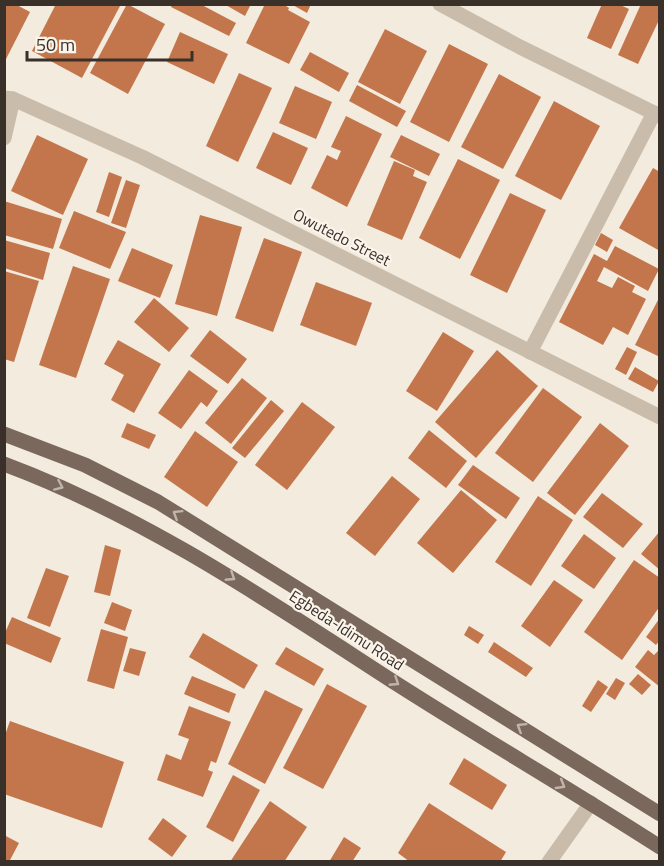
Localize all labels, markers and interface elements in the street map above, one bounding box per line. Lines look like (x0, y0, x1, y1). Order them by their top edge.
scale bar (27, 24, 192, 62)
text: 50 m (36, 31, 75, 58)
street label: Owutedo Street (289, 202, 395, 272)
one-way arrow (52, 478, 63, 490)
one-way arrow (173, 509, 183, 521)
one-way arrow (224, 570, 235, 581)
street label: Egbeda-Idimu Road (285, 584, 409, 676)
one-way arrow (389, 675, 399, 687)
one-way arrow (517, 723, 527, 735)
one-way arrow (555, 777, 565, 789)

